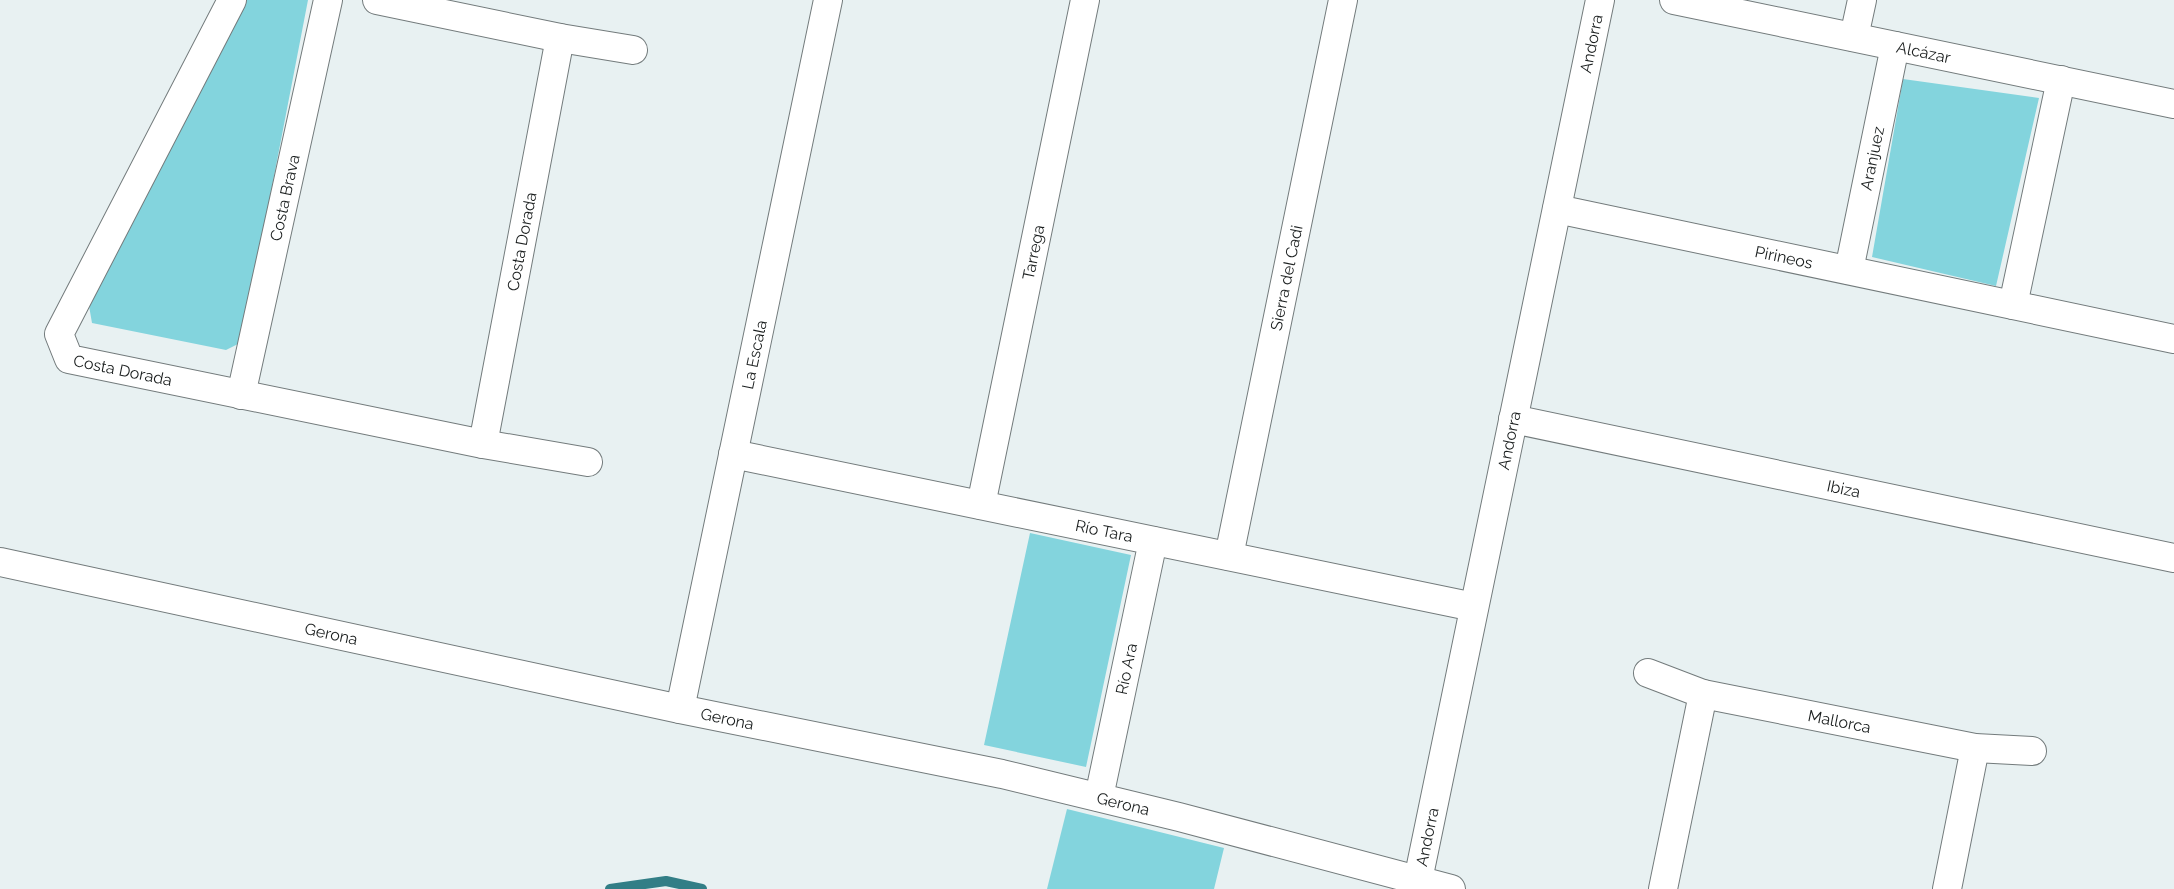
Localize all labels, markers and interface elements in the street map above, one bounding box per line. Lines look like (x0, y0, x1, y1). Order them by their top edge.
street label: Andorra (1576, 13, 1607, 75)
street label: Alcázar (1895, 38, 1953, 67)
street label: Aranjuez (1857, 125, 1888, 192)
street label: Costa Brava (266, 153, 304, 243)
street label: Costa Dorada (503, 191, 541, 293)
street label: Tarrega (1019, 223, 1048, 282)
street label: Sierra del Cadi (1266, 223, 1307, 332)
street label: Pirineos (1753, 242, 1815, 273)
street label: La Escala (738, 318, 771, 391)
street label: Costa Dorada (72, 351, 174, 390)
street label: Andorra (1494, 409, 1525, 472)
street label: Ibiza (1825, 476, 1862, 502)
street label: Río Tara (1074, 516, 1134, 546)
street label: Gerona (303, 619, 360, 649)
street label: Río Ara (1112, 641, 1141, 696)
street label: Gerona (699, 704, 756, 734)
street label: Mallorca (1806, 706, 1873, 737)
street label: Gerona (1095, 788, 1152, 820)
street label: Andorra (1412, 806, 1443, 868)

